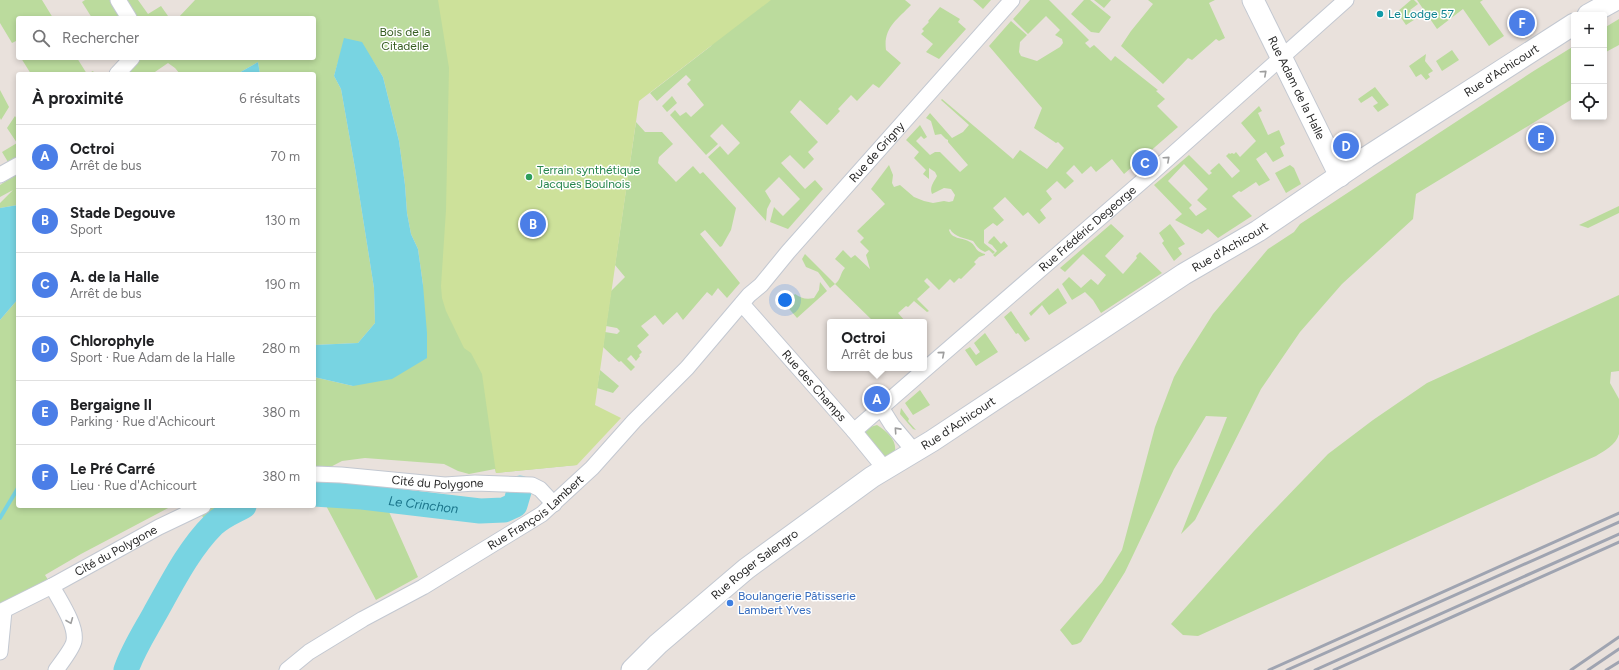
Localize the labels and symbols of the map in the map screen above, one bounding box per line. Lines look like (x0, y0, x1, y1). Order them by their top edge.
place label: Le Lodge 57 (1388, 7, 1454, 21)
pin: F (1509, 8, 1535, 38)
marker: Le Lodge 57 (1375, 9, 1385, 19)
park label: Bois de la Citadelle (380, 25, 430, 53)
street label: Rue Adam de la Halle (1265, 34, 1328, 142)
street label: Rue d'Achicourt (1462, 41, 1542, 100)
one-way arrow (1259, 70, 1267, 77)
street label: Rue de Grigny (846, 118, 908, 185)
pin: E (1528, 123, 1554, 153)
pin: D (1333, 131, 1359, 161)
pin: C (1132, 148, 1158, 178)
one-way arrow (1162, 157, 1170, 164)
place label: Terrain synthétique Jacques Boulnois (537, 163, 640, 191)
marker: Terrain synthétique Jacques Boulnois (524, 172, 534, 182)
street label: Rue Frédéric Degeorge (1036, 183, 1139, 274)
pin: B (520, 209, 546, 239)
street label: Rue d'Achicourt (1189, 219, 1271, 275)
your location (775, 290, 795, 310)
street label: Rue des Champs (779, 347, 849, 425)
one-way arrow (937, 352, 945, 359)
pin: A (864, 384, 890, 414)
street label: Rue d'Achicourt (919, 394, 998, 453)
one-way arrow (895, 428, 902, 435)
street label: Rue François Lambert (485, 472, 587, 553)
street label: Cité du Polygone (391, 473, 484, 492)
water label: Le Crinchon (388, 493, 459, 516)
street label: Cité du Polygone (72, 522, 160, 579)
street label: Rue Roger Salengro (708, 526, 801, 603)
place label: Boulangerie Pâtisserie Lambert Yves (738, 589, 856, 617)
marker: Boulangerie Pâtisserie Lambert Yves (725, 598, 735, 608)
one-way arrow (65, 617, 73, 624)

